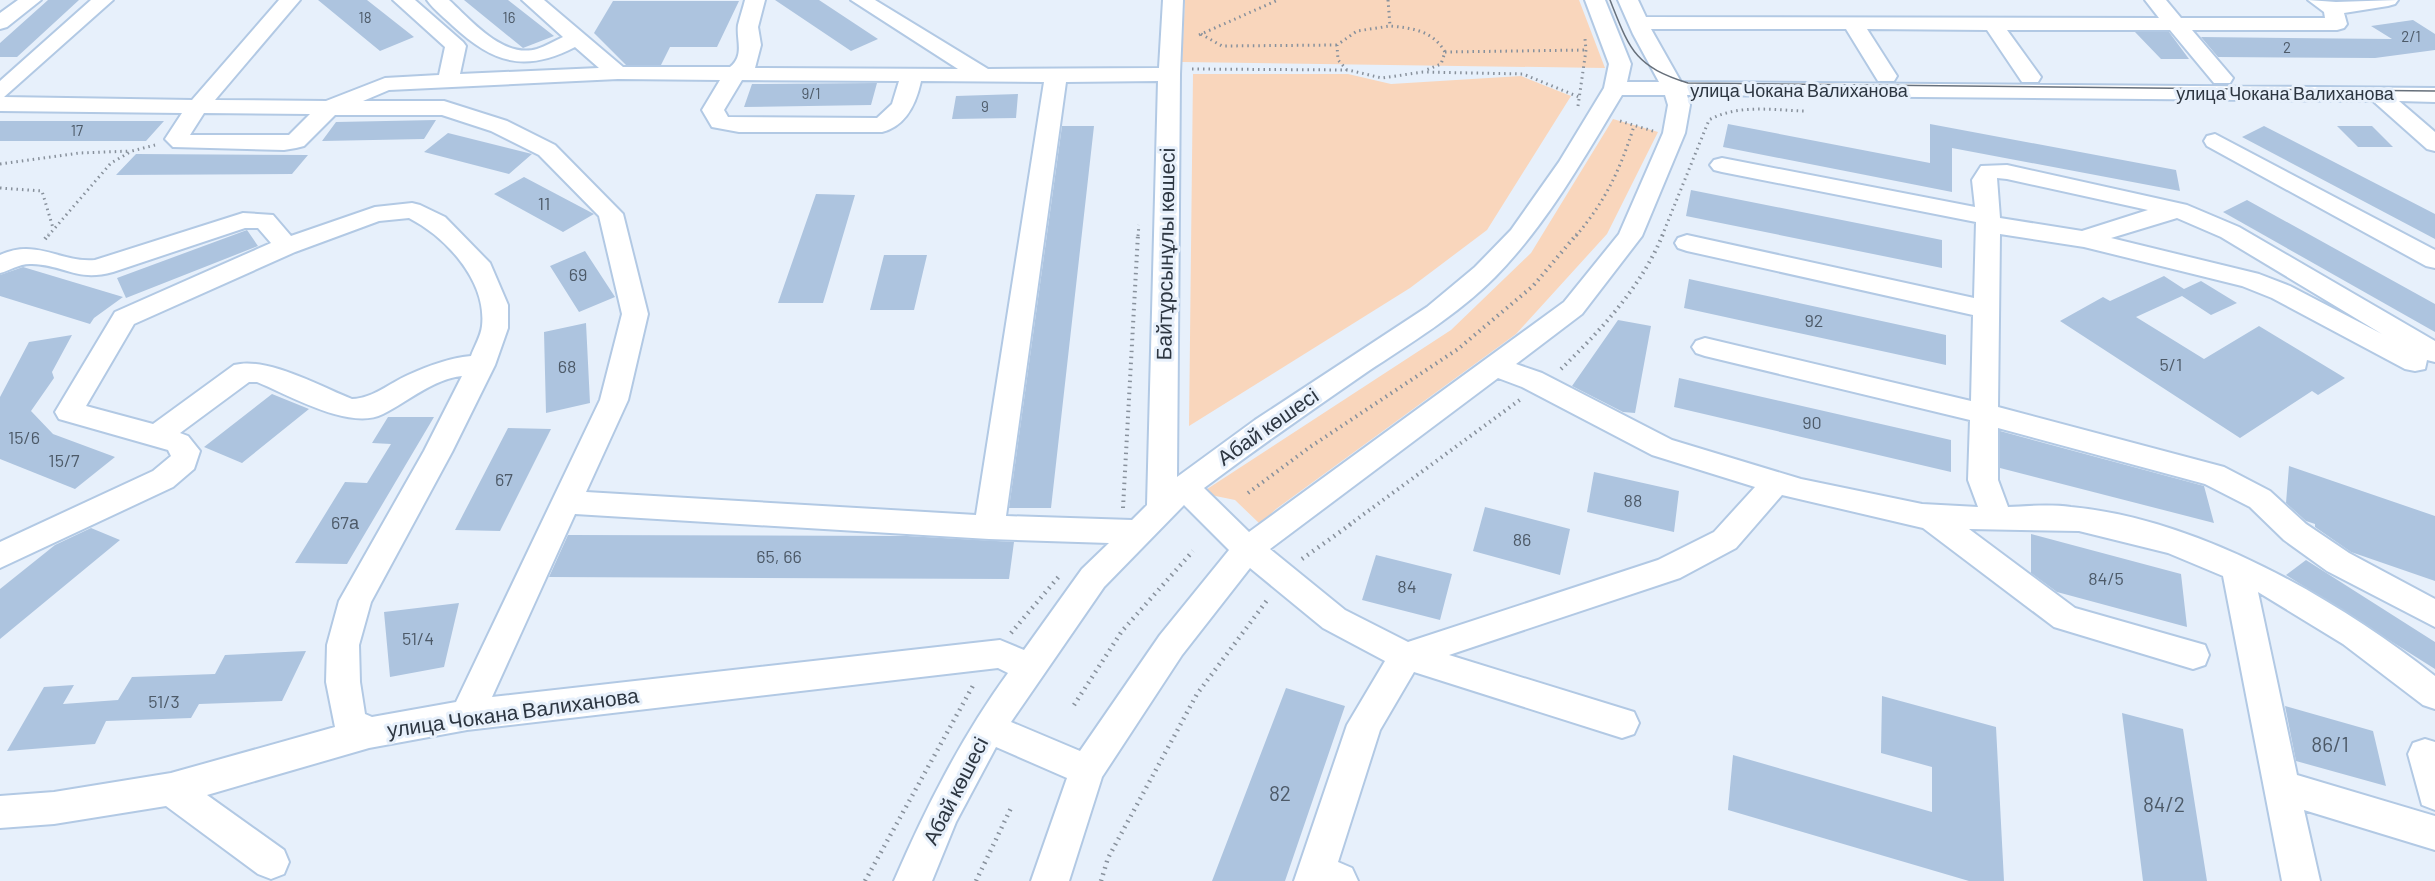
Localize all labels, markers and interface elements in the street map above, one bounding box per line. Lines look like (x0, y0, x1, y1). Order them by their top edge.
house number: 18 (358, 8, 372, 26)
house number: 16 (503, 8, 515, 26)
house number: 2/1 (2401, 27, 2421, 45)
house number: 2 (2283, 38, 2291, 56)
street label: улица Чокана Валиханова (1690, 79, 1909, 101)
street label: улица Чокана Валиханова (2176, 82, 2395, 104)
house number: 9/1 (801, 84, 821, 102)
house number: 9 (981, 97, 989, 115)
house number: 17 (71, 121, 83, 139)
street label: Байтұрсынұлы көшесі (1150, 147, 1179, 361)
house number: 11 (538, 192, 550, 214)
house number: 69 (569, 263, 587, 285)
house number: 92 (1804, 309, 1824, 331)
house number: 5/1 (2160, 353, 2182, 375)
house number: 68 (558, 355, 576, 377)
street label: Абай көшесі (1212, 382, 1323, 470)
house number: 90 (1802, 411, 1822, 433)
house number: 15/6 (8, 426, 40, 448)
house number: 15/7 (48, 449, 80, 471)
house number: 67 (495, 468, 513, 490)
house number: 88 (1624, 489, 1642, 511)
house number: 67а (331, 511, 360, 533)
house number: 86 (1513, 528, 1531, 550)
house number: 65, 66 (756, 545, 802, 567)
house number: 84/5 (2088, 567, 2124, 589)
house number: 84 (1397, 575, 1417, 597)
house number: 51/4 (402, 627, 434, 649)
street label: улица Чокана Валиханова (385, 681, 641, 742)
house number: 51/3 (148, 690, 180, 712)
house number: 86/1 (2311, 731, 2349, 756)
street label: Абай көшесі (917, 732, 993, 848)
house number: 82 (1269, 780, 1291, 805)
house number: 84/2 (2143, 791, 2185, 816)

